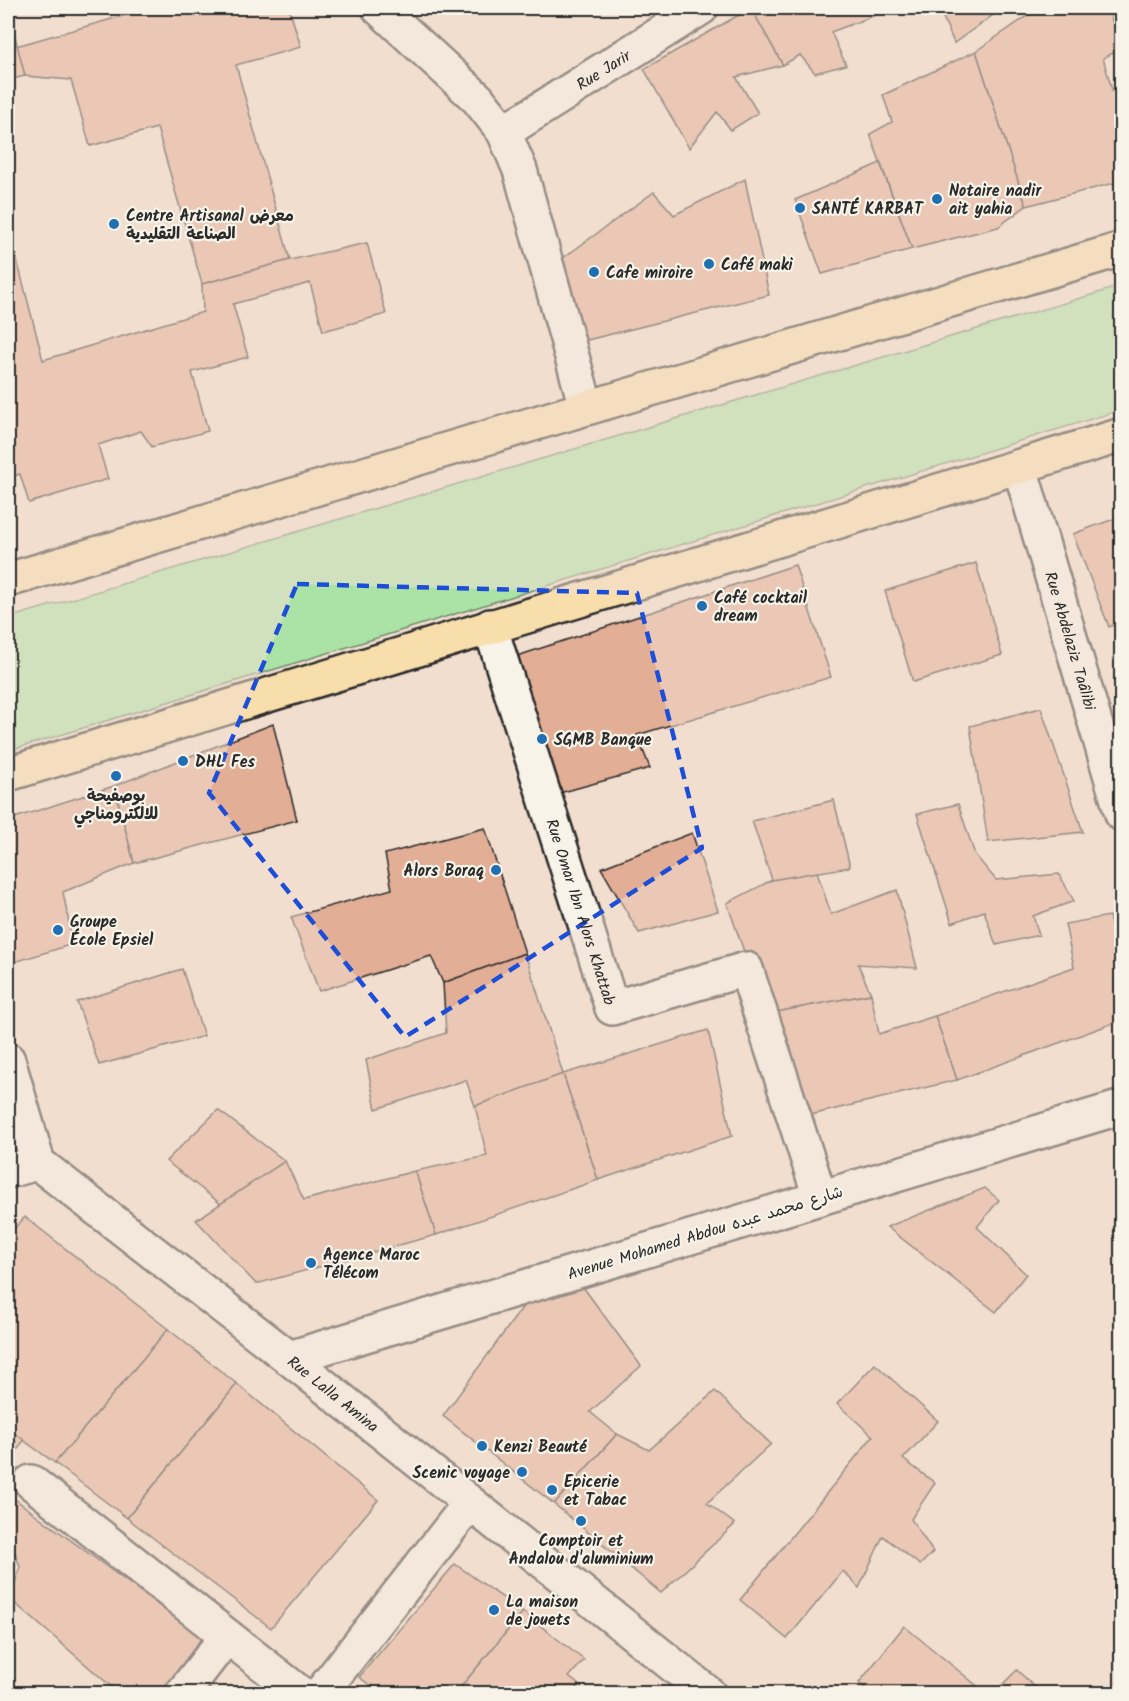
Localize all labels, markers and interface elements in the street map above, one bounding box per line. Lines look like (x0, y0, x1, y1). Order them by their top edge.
street label: Rue Jarir (572, 43, 637, 98)
place label: Notaire nadir ait yahia (949, 179, 1042, 222)
marker: Notaire nadir ait yahia (930, 192, 944, 206)
place label: SANTÉ KARBAT (812, 197, 924, 222)
marker: SANTÉ KARBAT (793, 201, 807, 215)
place label: Centre Artisanal معرض الصناعة التقليدية (126, 204, 294, 247)
marker: Centre Artisanal معرض الصناعة التقليدية (107, 217, 121, 231)
place label: Café maki (721, 253, 794, 278)
marker: Café maki (702, 257, 716, 271)
place label: Cafe miroire (606, 261, 693, 286)
marker: Cafe miroire (587, 265, 601, 279)
street label: Rue Abdelaziz Taâlibi (1037, 569, 1102, 715)
place label: Café cocktail dream (714, 586, 808, 629)
marker: Café cocktail dream (695, 599, 709, 613)
place label: SGMB Banque (554, 728, 652, 753)
marker: SGMB Banque (535, 732, 549, 746)
place label: DHL Fes (195, 750, 255, 775)
marker: DHL Fes (176, 754, 190, 768)
marker: بوصفيحة للالكترومناجي (109, 769, 123, 783)
place label: بوصفيحة للالكترومناجي (74, 784, 158, 828)
street label: Rue Omar Ibn Alors Khattab (538, 816, 621, 1009)
place label: Alors Boraq (403, 859, 484, 884)
marker: Alors Boraq (489, 863, 503, 877)
place label: Groupe École Epsiel (70, 910, 154, 953)
marker: Groupe École Epsiel (51, 923, 65, 937)
street label: Avenue Mohamed Abdou شارع محمد عبده (565, 1180, 846, 1287)
place label: Agence Maroc Télécom (323, 1243, 420, 1286)
marker: Agence Maroc Télécom (304, 1256, 318, 1270)
street label: Rue Lalla Amina (281, 1350, 384, 1439)
place label: Kenzi Beauté (494, 1435, 587, 1460)
marker: Kenzi Beauté (475, 1439, 489, 1453)
place label: Scenic voyage (412, 1461, 510, 1486)
marker: Scenic voyage (515, 1465, 529, 1479)
place label: Epicerie et Tabac (564, 1470, 627, 1513)
marker: Epicerie et Tabac (545, 1483, 559, 1497)
marker: Comptoir et Andalou d'aluminium (574, 1514, 588, 1528)
place label: Comptoir et Andalou d'aluminium (509, 1529, 653, 1572)
place label: La maison de jouets (506, 1590, 578, 1633)
marker: La maison de jouets (487, 1603, 501, 1617)

